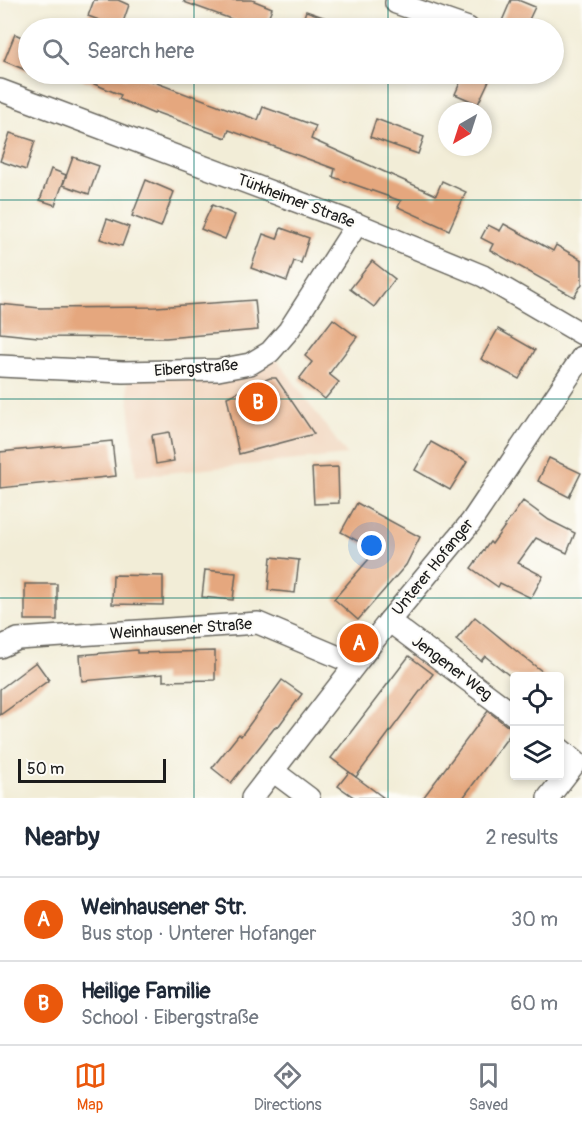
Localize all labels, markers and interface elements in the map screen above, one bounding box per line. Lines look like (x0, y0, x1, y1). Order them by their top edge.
search box (18, 18, 564, 84)
icon: search (39, 35, 72, 68)
text: Search here (87, 37, 194, 65)
north arrow (438, 102, 492, 156)
street label: Türkheimer Straße (234, 169, 358, 233)
street label: Eibergstraße (153, 355, 239, 381)
pin: B (238, 380, 278, 424)
street label: Unterer Hofanger (388, 514, 478, 619)
your location (357, 531, 386, 560)
street label: Weinhausener Straße (109, 614, 253, 644)
pin: A (340, 620, 378, 666)
street label: Jengener Weg (408, 631, 496, 705)
map controls (510, 672, 564, 780)
button: locate (510, 672, 564, 726)
button: layers (510, 726, 564, 780)
scale bar (18, 756, 166, 784)
text: 50 m (27, 759, 64, 779)
text: Nearby (24, 821, 100, 853)
text: 2 results (486, 825, 558, 850)
text: Weinhausener Str. (81, 893, 247, 921)
text: A (37, 907, 50, 932)
text: 30 m (511, 907, 558, 932)
text: Bus stop · Unterer Hofanger (81, 921, 316, 946)
text: Heilige Familie (81, 977, 210, 1005)
text: B (38, 991, 49, 1016)
text: 60 m (511, 991, 558, 1016)
text: School · Eibergstraße (81, 1005, 259, 1030)
tab: Map (74, 1059, 107, 1115)
tab: Directions (254, 1059, 322, 1115)
tab: Saved (469, 1059, 508, 1115)

